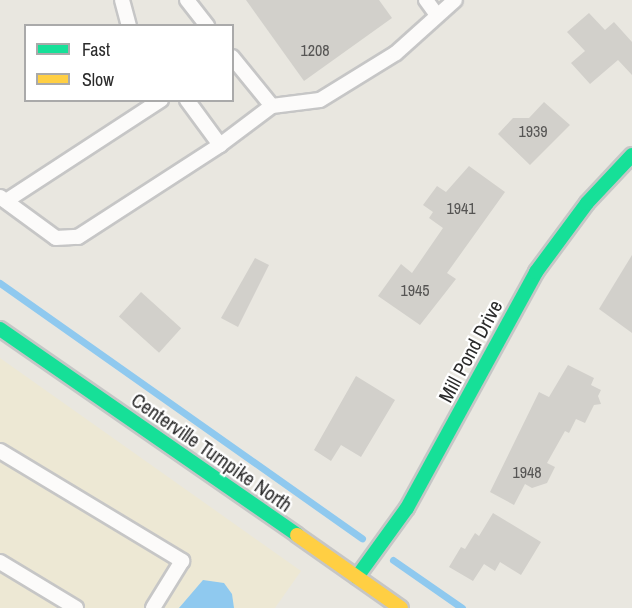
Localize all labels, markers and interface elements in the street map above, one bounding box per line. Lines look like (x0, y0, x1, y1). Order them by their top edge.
legend (24, 24, 234, 102)
text: Fast (82, 37, 110, 62)
house number: 1208 (300, 40, 330, 60)
text: Slow (82, 67, 114, 92)
house number: 1939 (518, 121, 548, 141)
house number: 1941 (446, 198, 476, 218)
house number: 1945 (400, 280, 430, 300)
street label: Mill Pond Drive (433, 296, 507, 406)
street label: Centerville Turnpike North (127, 387, 297, 517)
house number: 1948 (512, 462, 542, 482)

